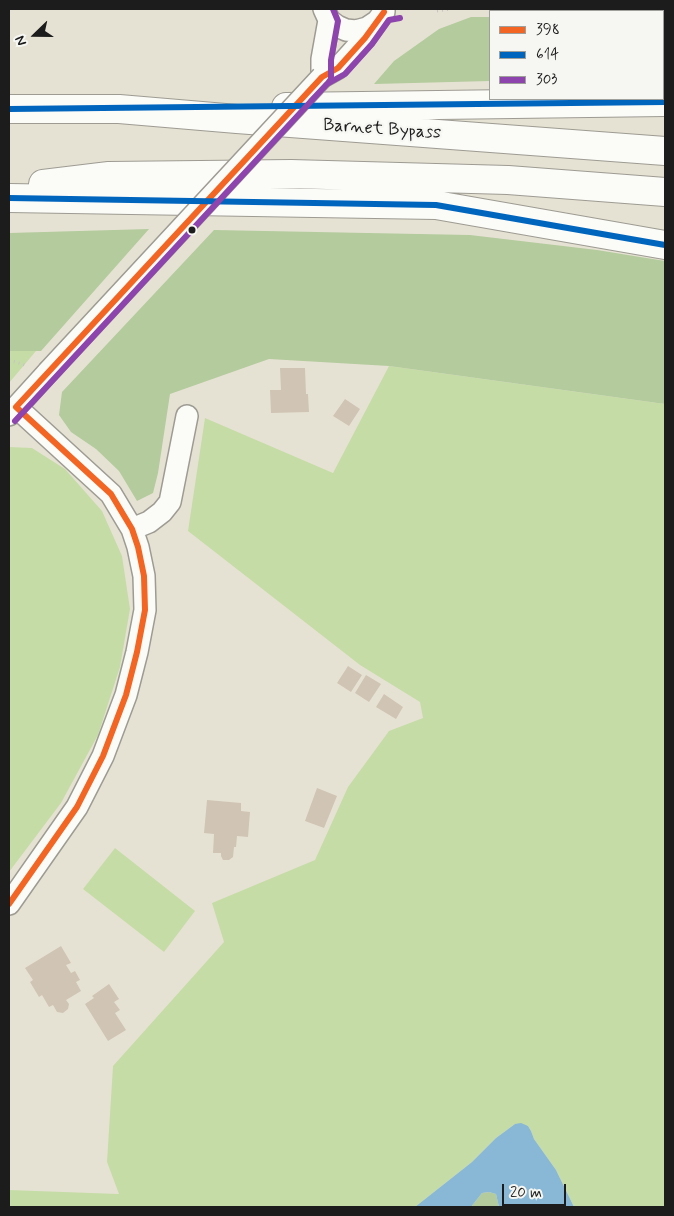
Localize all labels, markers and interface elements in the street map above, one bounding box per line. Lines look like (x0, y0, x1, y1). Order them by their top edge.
north arrow (10, 10, 60, 60)
legend (489, 10, 664, 100)
text: 398 (536, 20, 560, 40)
text: N (11, 33, 31, 48)
text: 614 (536, 45, 559, 65)
text: 303 (536, 70, 557, 90)
street label: Barnet Bypass (322, 115, 442, 145)
unlabelled marker (187, 225, 197, 235)
scale bar (504, 1174, 568, 1206)
text: 20 m (510, 1183, 542, 1203)

